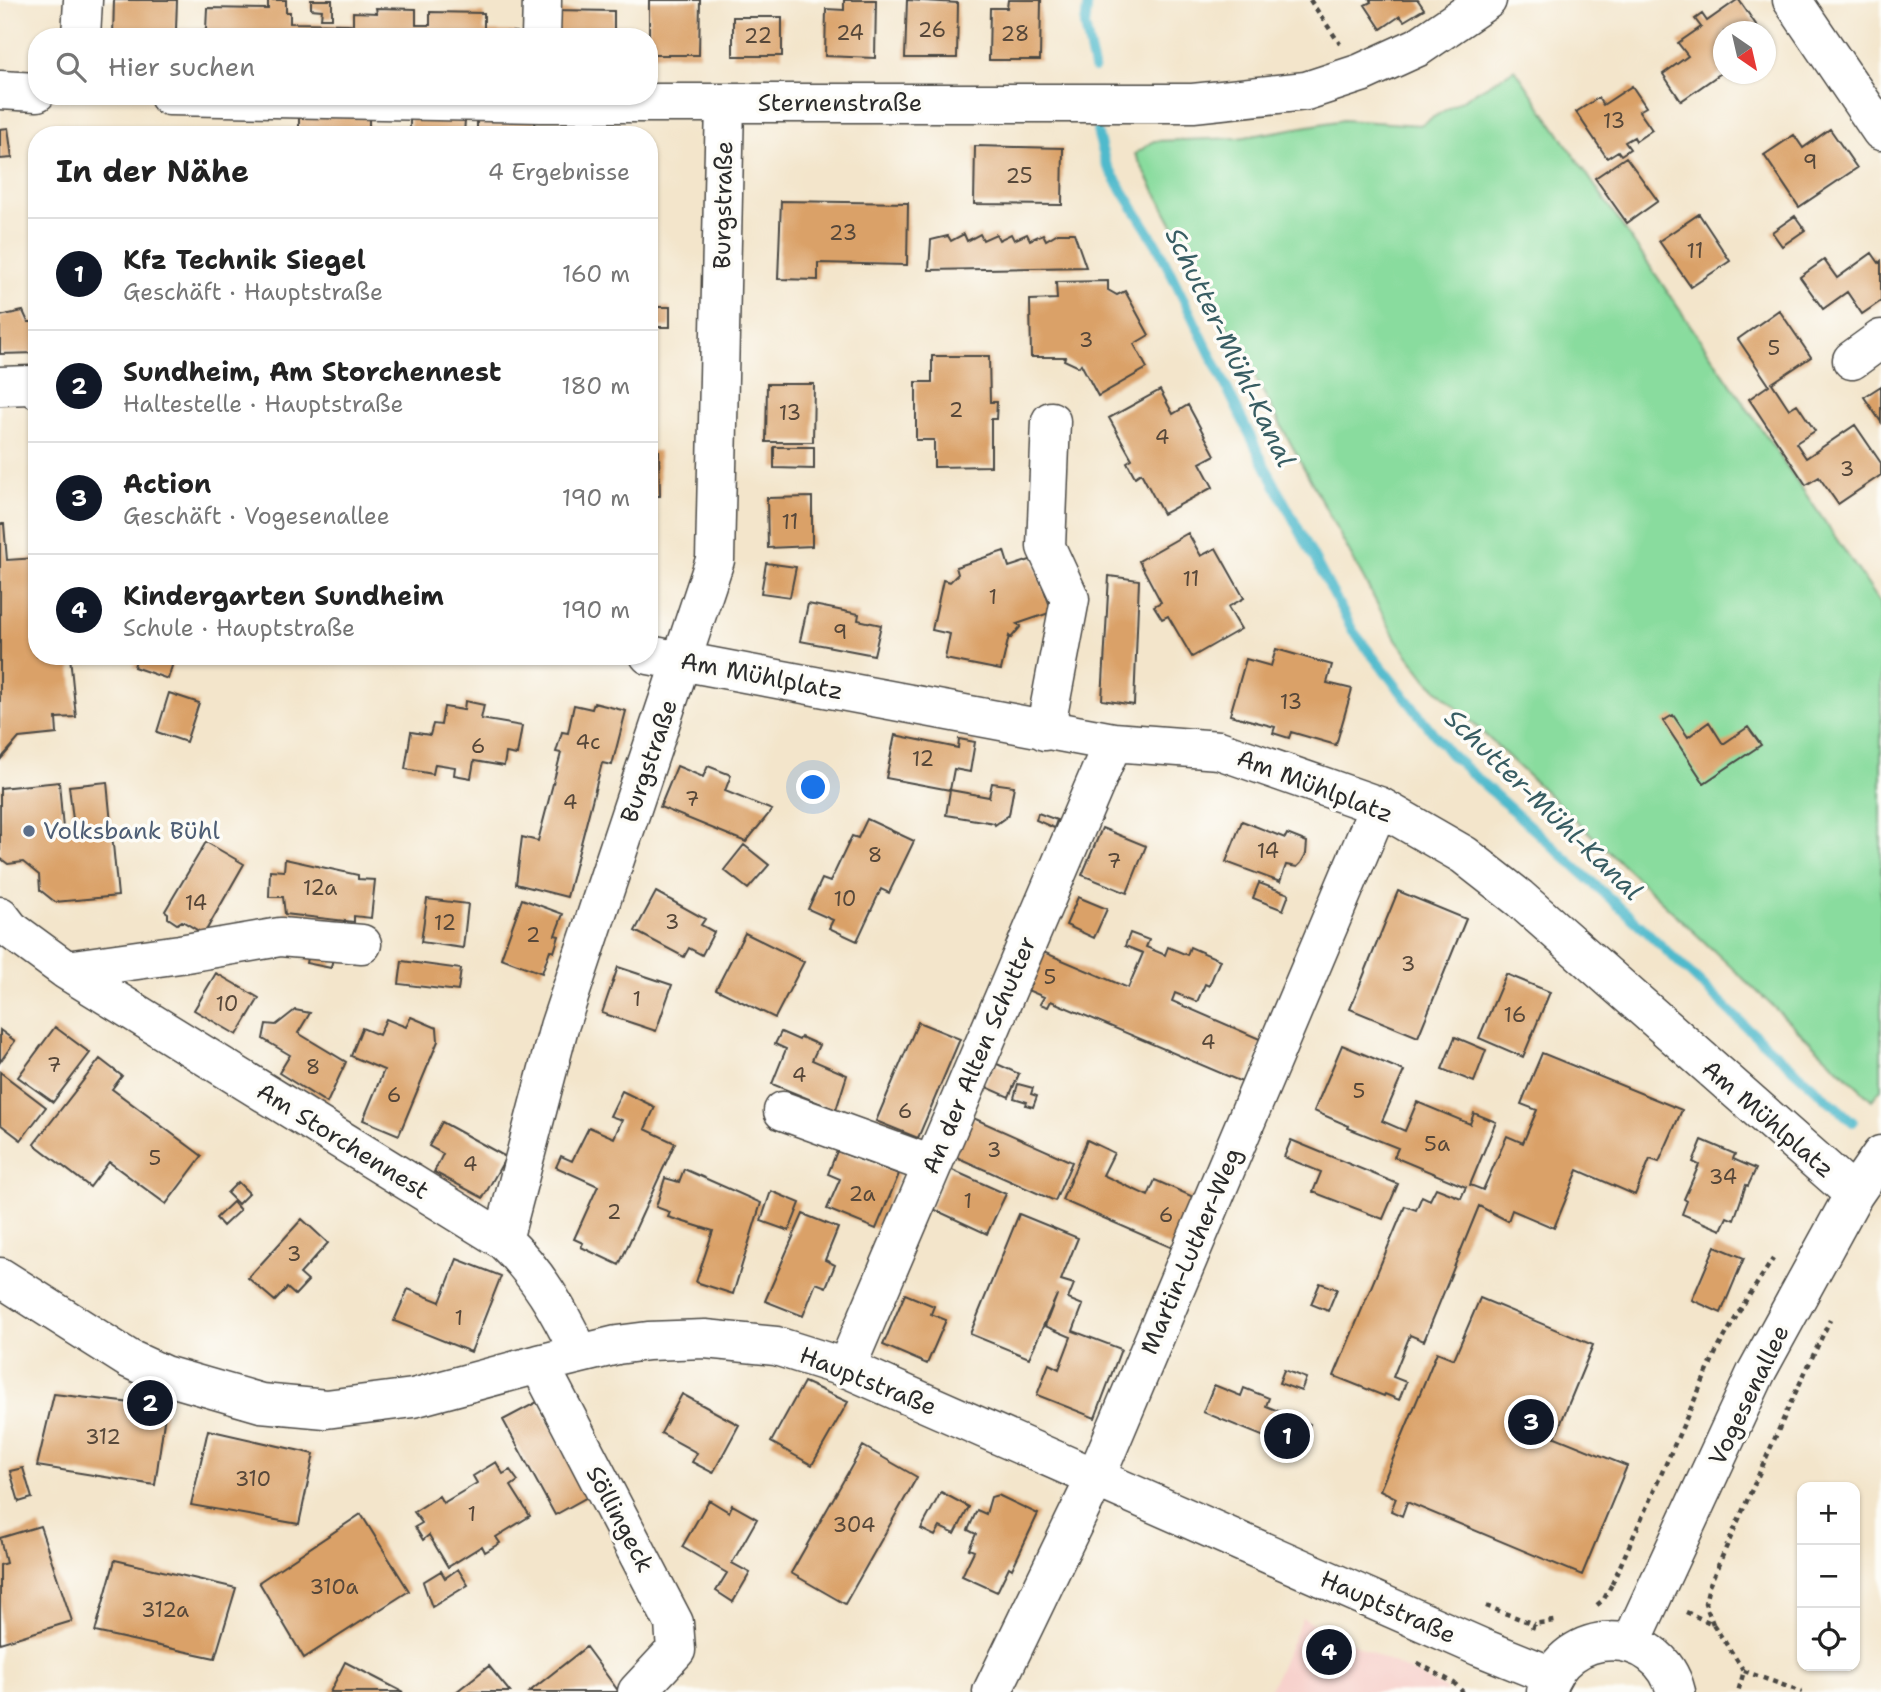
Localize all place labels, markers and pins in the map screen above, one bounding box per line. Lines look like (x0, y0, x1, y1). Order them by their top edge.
place label: Volksbank Bühl (43, 815, 220, 847)
marker: Volksbank Bühl (21, 823, 37, 839)
pin: 2 (127, 1377, 173, 1429)
pin: 3 (1508, 1396, 1554, 1448)
pin: 1 (1264, 1410, 1310, 1462)
pin: 4 (1306, 1626, 1352, 1678)

